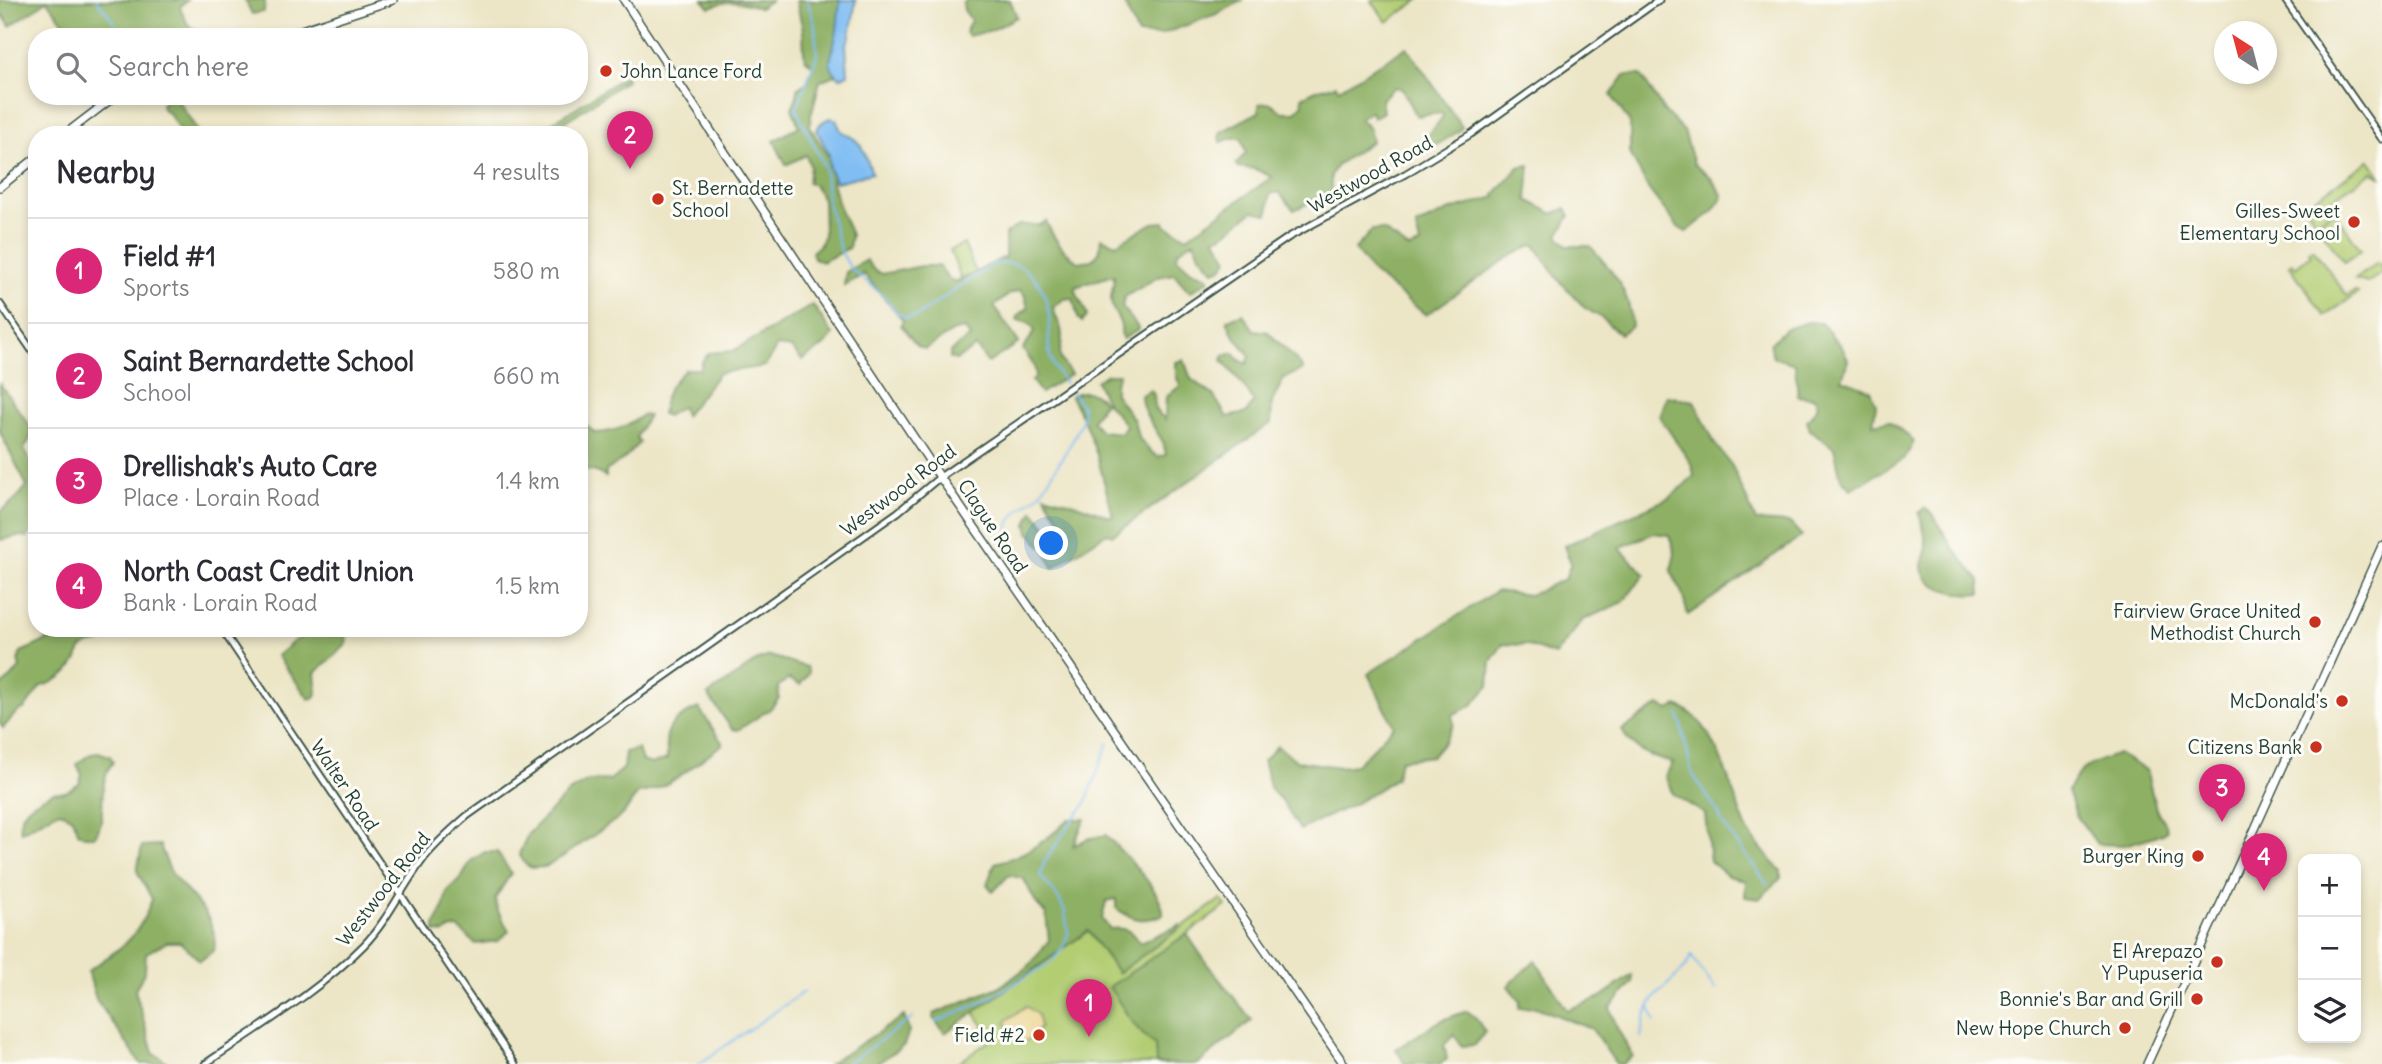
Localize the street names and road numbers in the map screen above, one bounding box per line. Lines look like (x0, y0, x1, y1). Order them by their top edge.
street label: Westwood Road (1304, 130, 1436, 218)
street label: Westwood Road (836, 439, 960, 541)
street label: Clague Road (953, 474, 1033, 578)
street label: Walter Road (306, 735, 384, 835)
street label: Westwood Road (331, 827, 435, 951)

